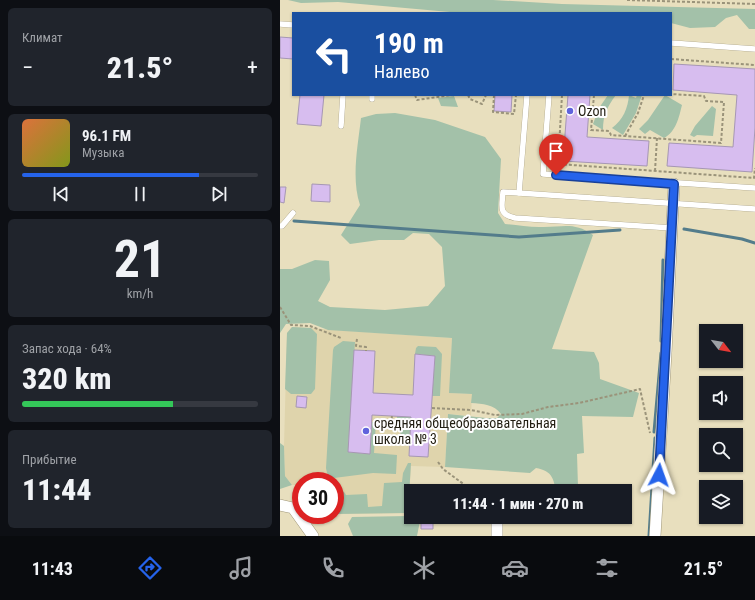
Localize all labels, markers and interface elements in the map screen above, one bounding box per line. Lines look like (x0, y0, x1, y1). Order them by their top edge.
text: 190 m (374, 27, 444, 60)
icon: left (308, 28, 360, 80)
text: Климат (22, 30, 63, 45)
text: 21.5° (107, 50, 173, 85)
text: − (22, 55, 33, 80)
text: + (247, 55, 258, 80)
text: Налево (374, 61, 430, 82)
place label: Ozon (578, 103, 606, 119)
marker: Ozon (565, 106, 575, 116)
text: 96.1 FM (82, 127, 131, 145)
pin (539, 134, 573, 175)
icon: arrive (545, 140, 567, 162)
text: Музыка (82, 145, 124, 160)
icon: previous (50, 183, 72, 205)
icon: pause (129, 183, 151, 205)
icon: next (208, 183, 230, 205)
text: 21 (114, 229, 166, 290)
text: km/h (127, 286, 153, 301)
north arrow (699, 324, 743, 368)
map controls (699, 324, 743, 524)
text: Запас хода · 64% (22, 341, 112, 356)
text: 320 km (22, 361, 111, 396)
button: sound (699, 376, 743, 420)
place label: средняя общеобразовательная школа № 3 (374, 415, 556, 447)
marker: средняя общеобразовательная школа № 3 (361, 426, 371, 436)
button: search (699, 428, 743, 472)
text: Прибытие (22, 452, 77, 467)
position arrow (638, 454, 680, 496)
text: 11:44 (22, 472, 91, 507)
speed limit sign: 30 (292, 472, 344, 524)
button: layers (699, 480, 743, 524)
text: 11:44 · 1 мин · 270 m (453, 495, 583, 513)
icon: directions (136, 554, 164, 582)
icon: music (227, 554, 255, 582)
icon: phone (319, 554, 347, 582)
icon: climate (410, 554, 438, 582)
icon: car (501, 554, 529, 582)
icon: filters (593, 554, 621, 582)
text: 11:43 (32, 558, 73, 579)
text: 21.5° (684, 558, 723, 579)

